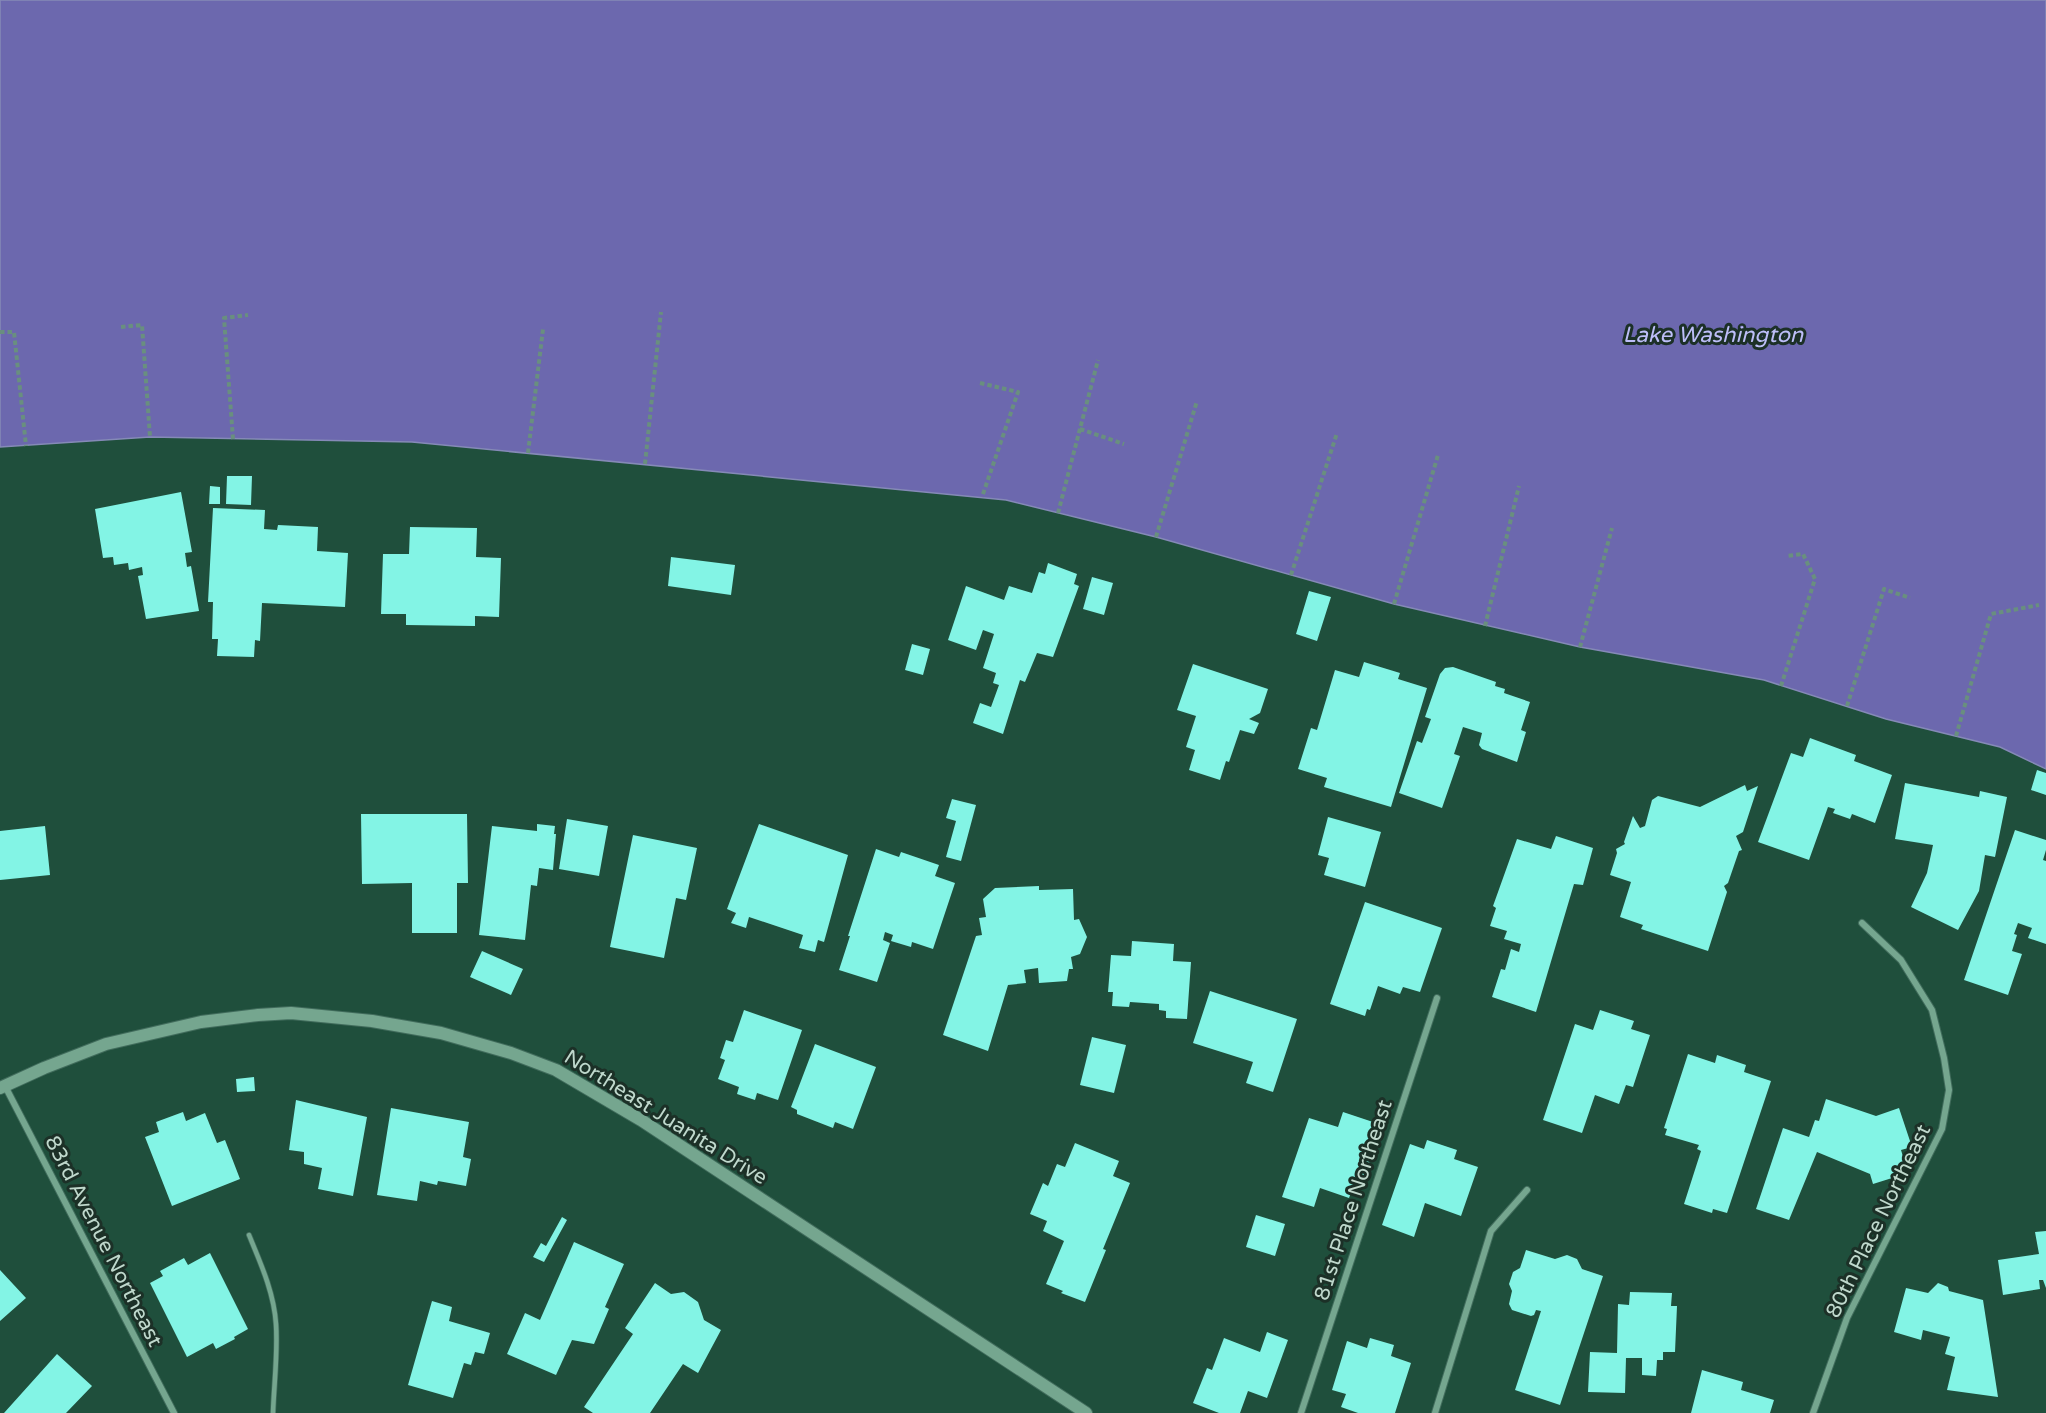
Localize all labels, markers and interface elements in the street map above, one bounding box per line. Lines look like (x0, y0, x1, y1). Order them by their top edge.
water label: Lake Washington (1623, 322, 1804, 348)
street label: Northeast Juanita Drive (560, 1045, 772, 1190)
street label: 81st Place Northeast (1309, 1097, 1398, 1304)
street label: 80th Place Northeast (1821, 1120, 1936, 1322)
street label: 83rd Avenue Northeast (39, 1132, 168, 1351)

